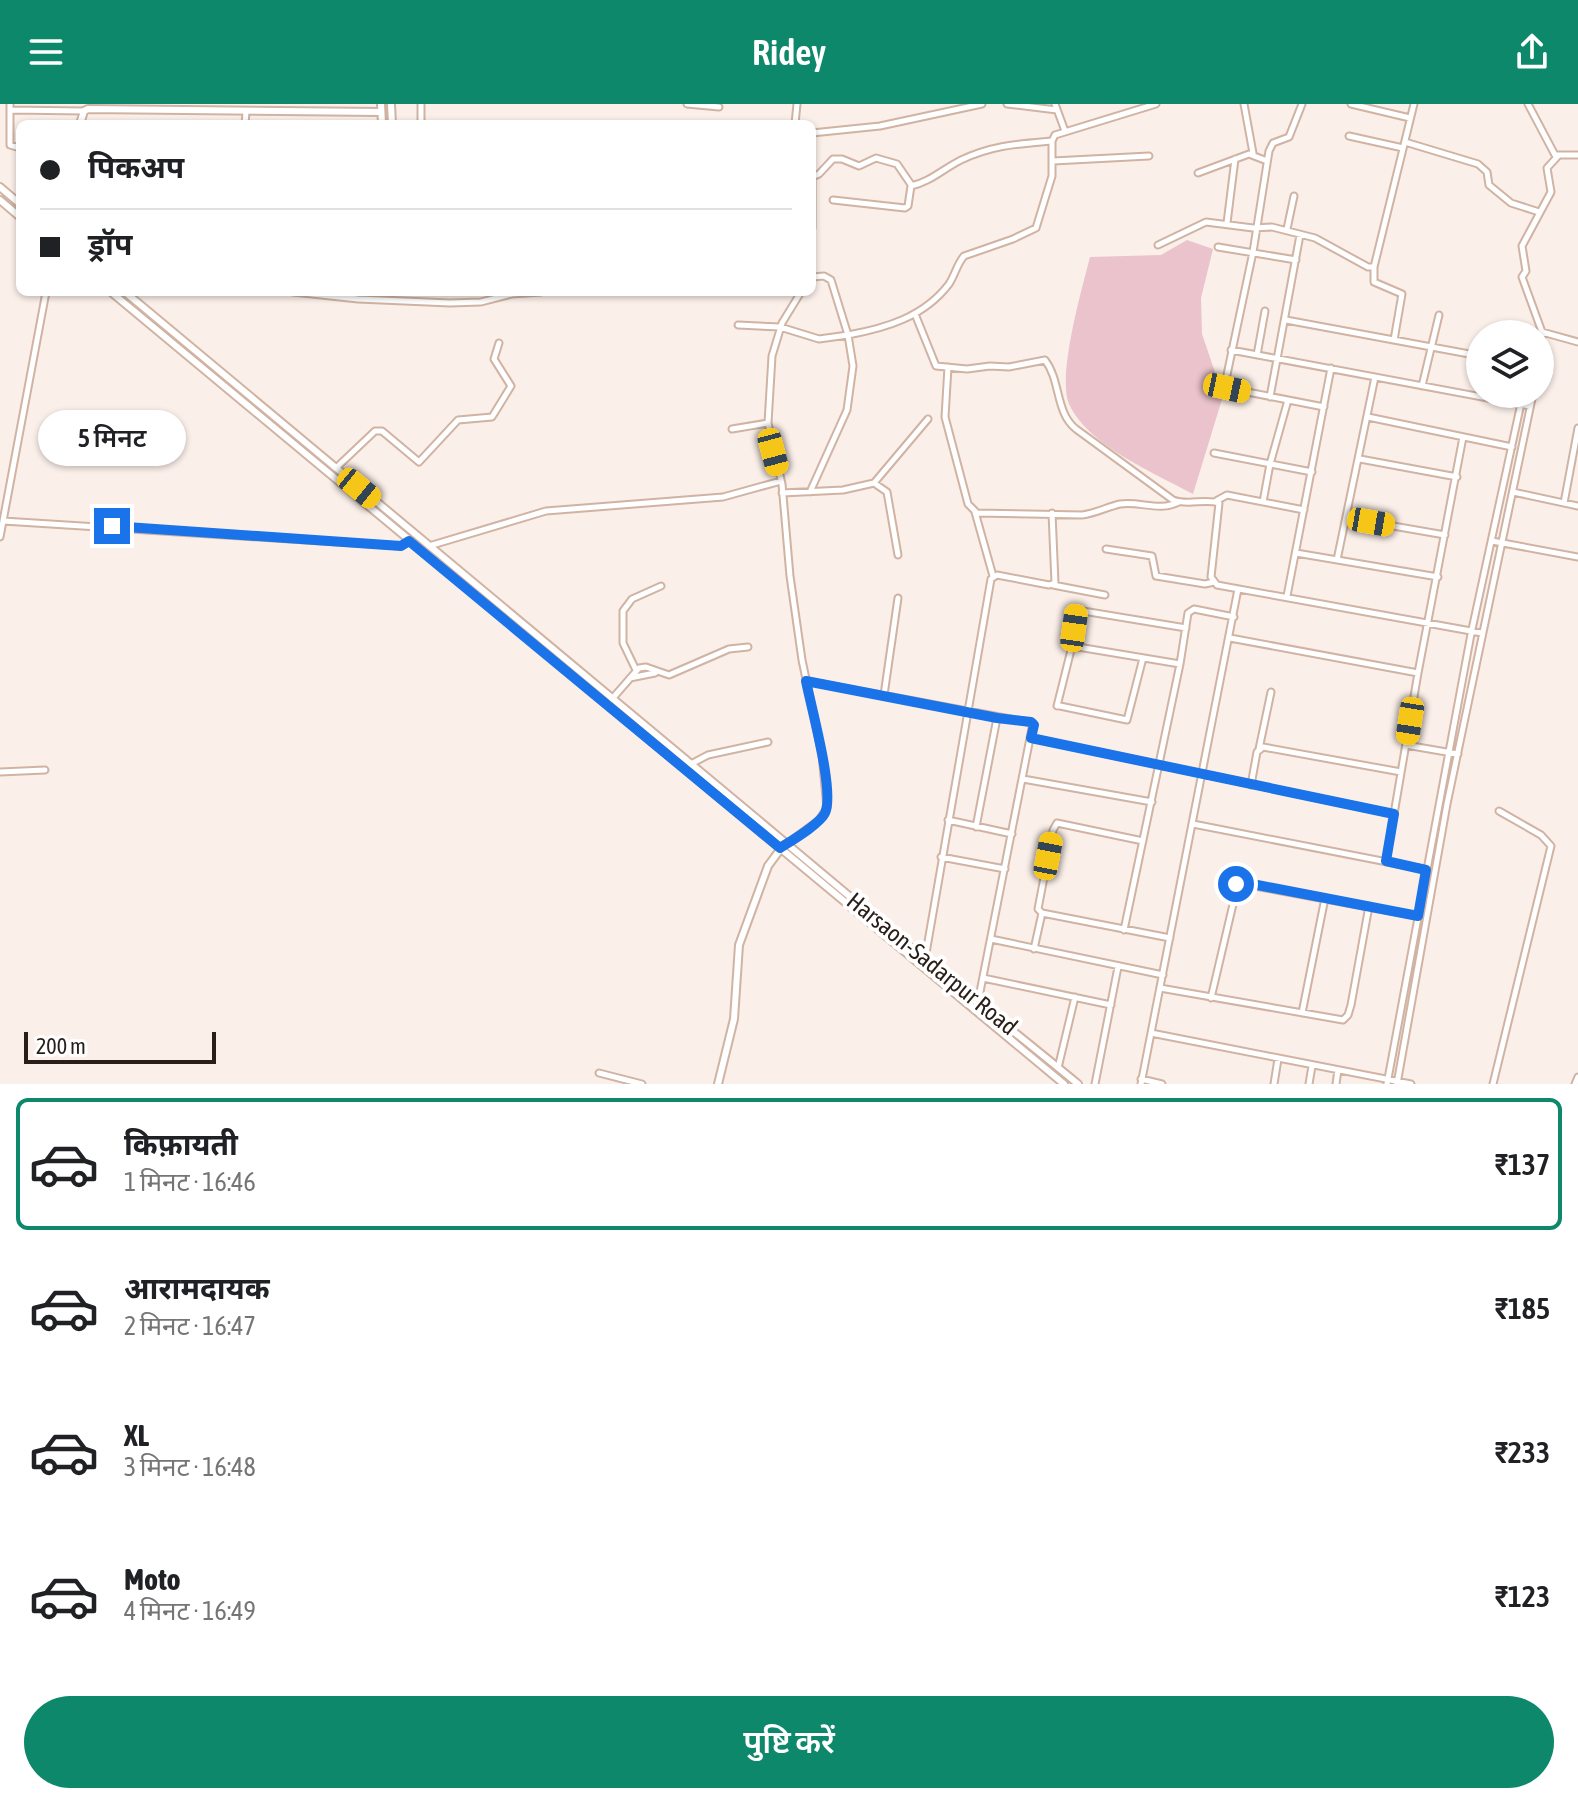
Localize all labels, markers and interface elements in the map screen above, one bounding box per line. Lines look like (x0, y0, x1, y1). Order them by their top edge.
icon: menu (24, 30, 68, 74)
icon: share (1510, 30, 1554, 74)
text: Ridey (752, 31, 826, 73)
text: पिकअप (88, 150, 184, 184)
text: ड्रॉप (88, 227, 132, 261)
map controls (1466, 320, 1554, 408)
button: layers (1466, 320, 1554, 408)
car (1201, 371, 1253, 405)
callout: 5 मिनट (38, 410, 186, 466)
text: 5 मिनट (78, 423, 146, 453)
car (755, 426, 791, 478)
car (333, 464, 385, 512)
car (1345, 506, 1397, 538)
route end (94, 508, 130, 544)
car (1059, 603, 1089, 653)
car (1394, 695, 1426, 747)
car (1032, 830, 1064, 882)
route start (1218, 866, 1254, 902)
street label: Harsaon-Sadarpur Road (842, 887, 1023, 1040)
scale bar (24, 1028, 216, 1064)
text: 200 m (36, 1033, 86, 1059)
text: किफ़ायती (124, 1127, 238, 1161)
icon: car (28, 1128, 100, 1200)
text: ₹137 (1495, 1147, 1550, 1181)
text: 1 मिनट · 16:46 (124, 1167, 256, 1197)
text: आरामदायक (124, 1271, 270, 1305)
icon: car (28, 1272, 100, 1344)
text: ₹185 (1495, 1291, 1550, 1325)
text: 2 मिनट · 16:47 (124, 1311, 256, 1341)
icon: car (28, 1416, 100, 1488)
text: XL (124, 1418, 149, 1452)
text: ₹233 (1495, 1435, 1550, 1469)
text: 3 मिनट · 16:48 (124, 1452, 256, 1482)
icon: car (28, 1560, 100, 1632)
text: Moto (124, 1562, 181, 1596)
text: ₹123 (1495, 1579, 1550, 1613)
text: 4 मिनट · 16:49 (124, 1596, 256, 1626)
button: पुष्टि करें (24, 1696, 1554, 1788)

